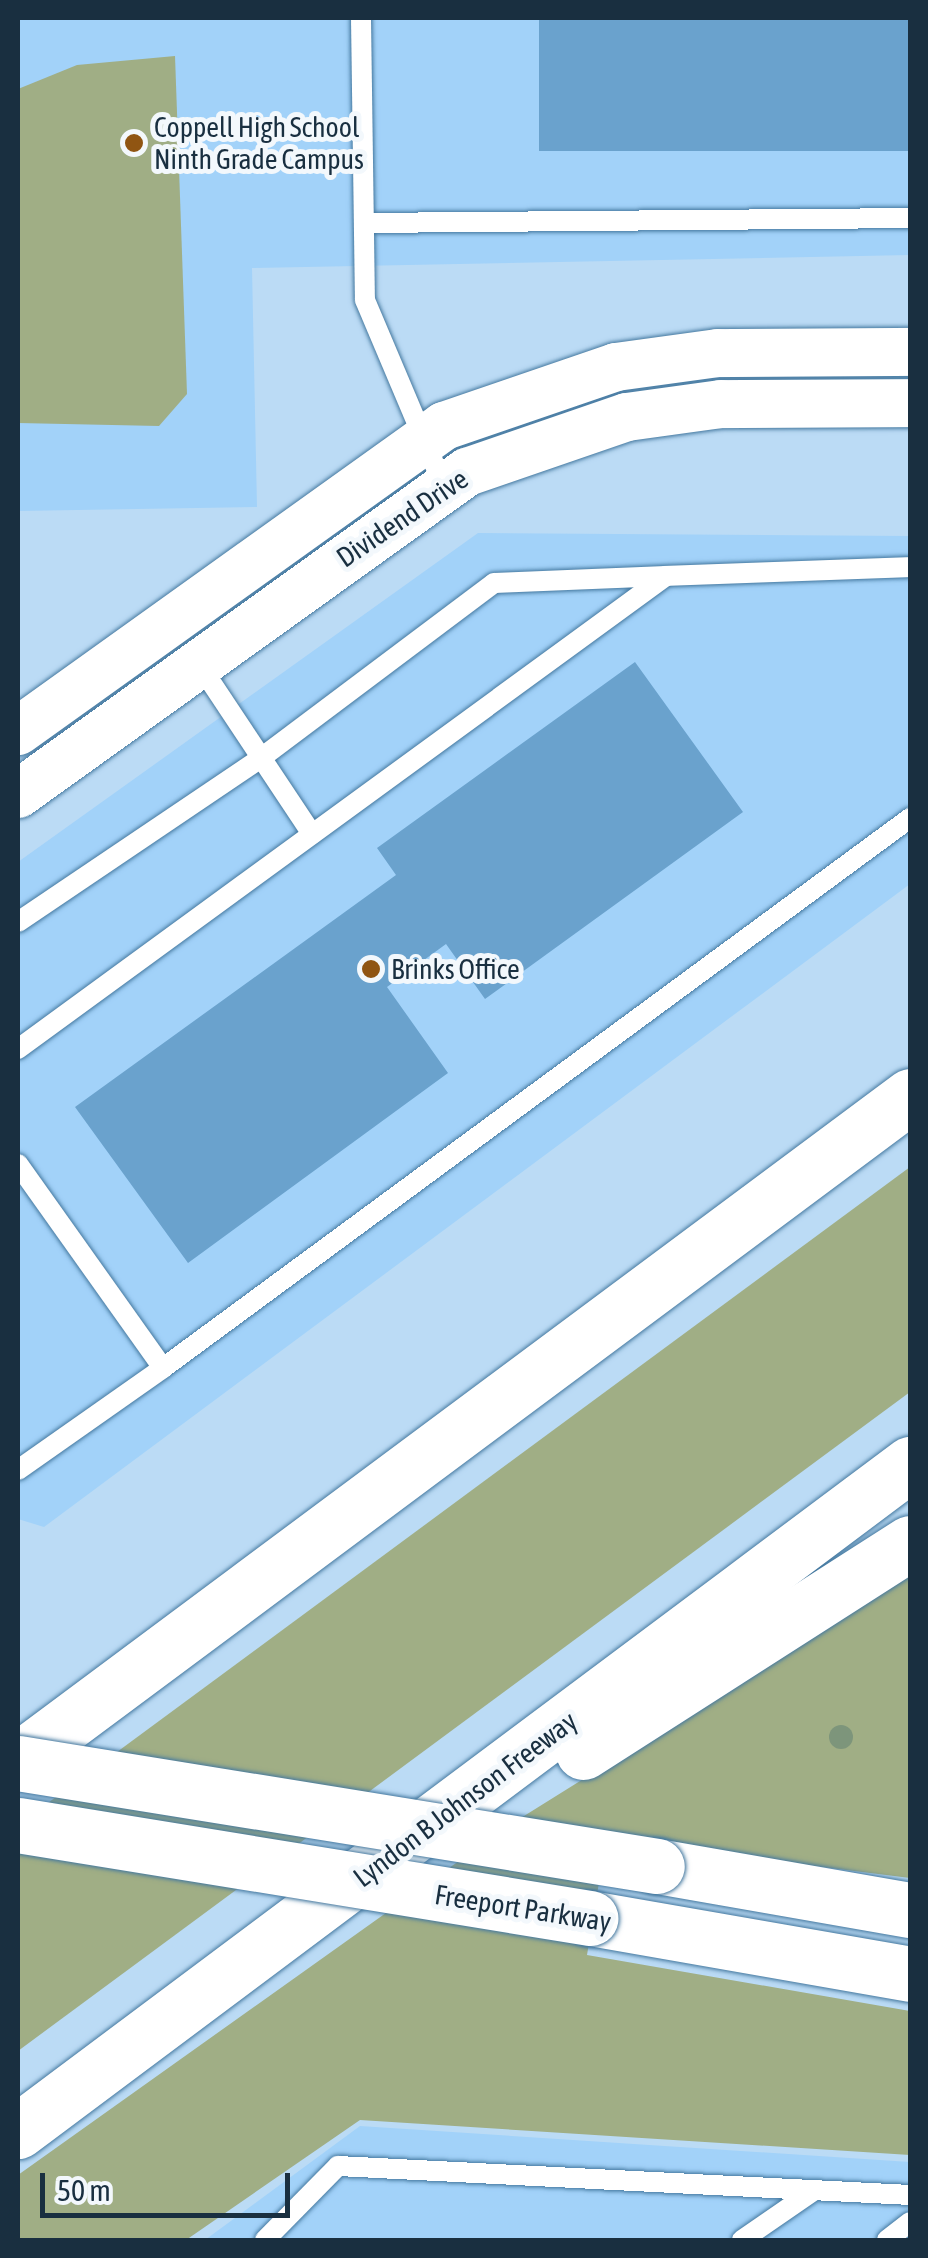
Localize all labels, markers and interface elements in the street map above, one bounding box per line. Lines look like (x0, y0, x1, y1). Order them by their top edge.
place label: Coppell High School Ninth Grade Campus (154, 110, 364, 176)
marker: Coppell High School Ninth Grade Campus (123, 132, 145, 154)
street label: Dividend Drive (330, 462, 474, 574)
place label: Brinks Office (391, 952, 520, 986)
marker: Brinks Office (360, 958, 382, 980)
street label: Lyndon B Johnson Freeway (347, 1704, 583, 1894)
street label: Freeport Parkway (432, 1877, 614, 1939)
scale bar (45, 2153, 295, 2215)
text: 50 m (57, 2173, 111, 2207)

